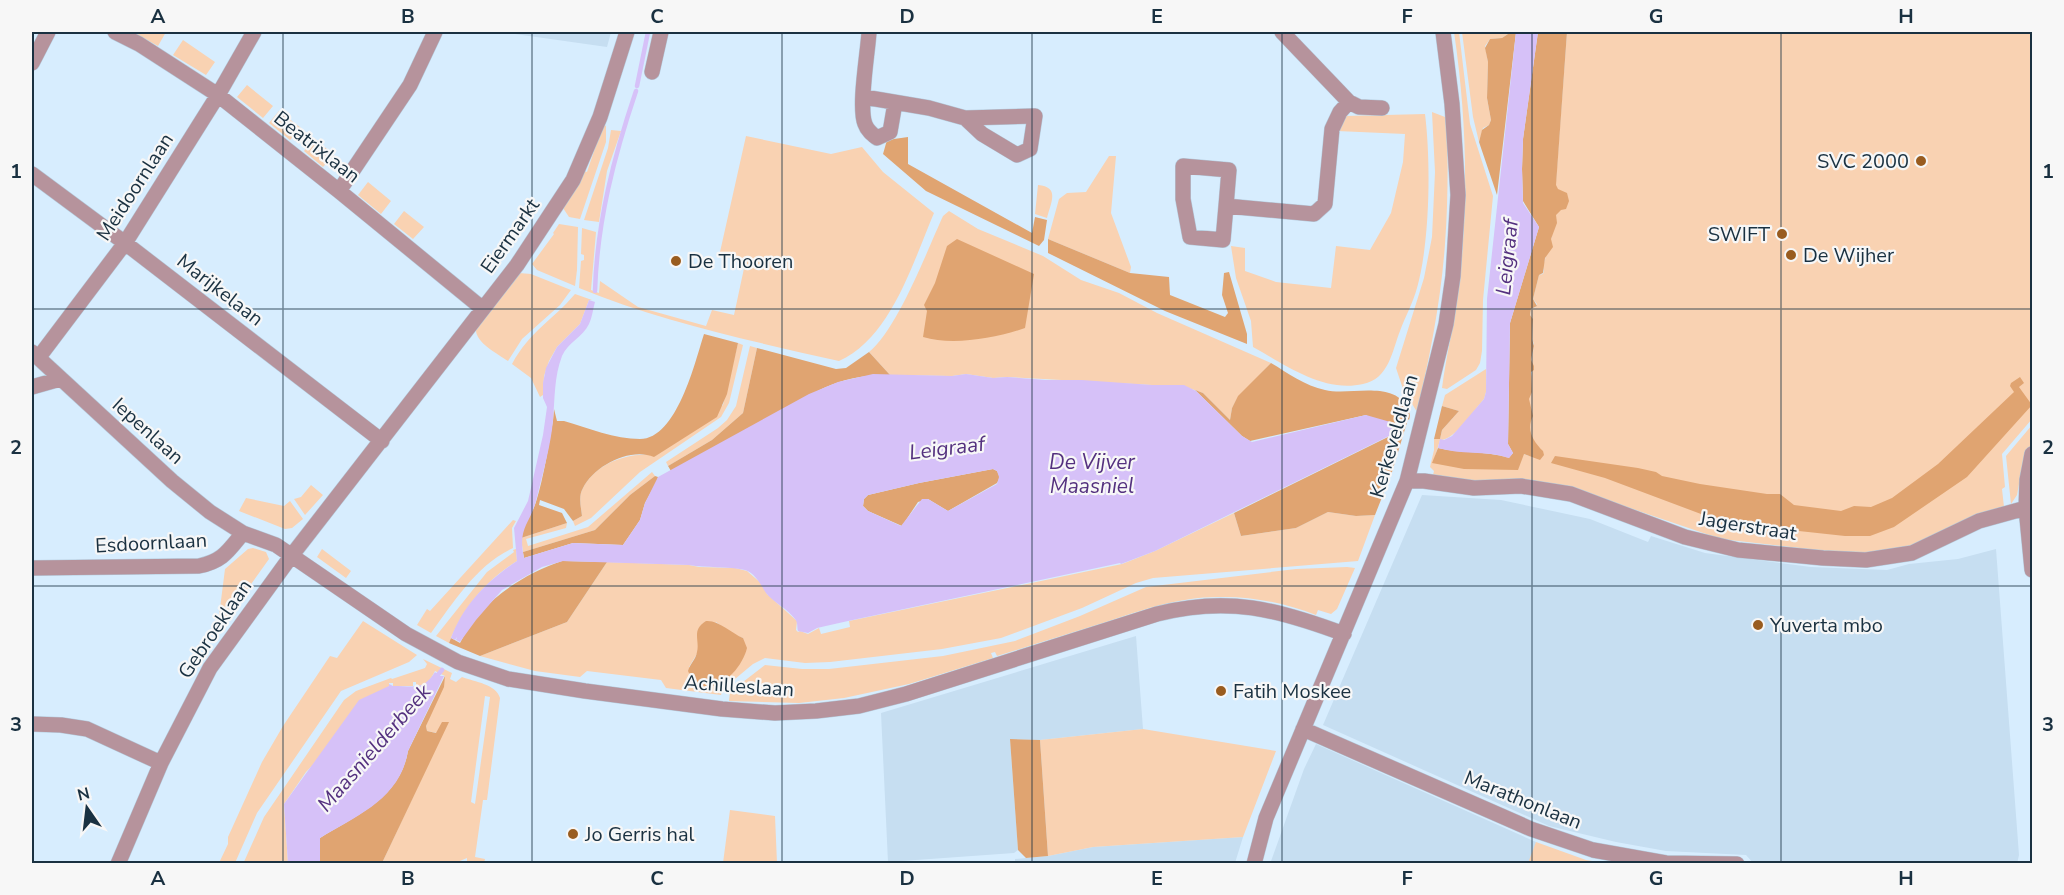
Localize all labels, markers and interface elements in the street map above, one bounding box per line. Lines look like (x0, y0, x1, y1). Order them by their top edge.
text: A (151, 3, 166, 30)
text: B (401, 3, 415, 30)
text: C (650, 3, 664, 30)
text: D (899, 3, 915, 30)
text: E (1151, 3, 1163, 30)
text: F (1401, 3, 1413, 30)
text: G (1649, 3, 1663, 30)
text: H (1898, 3, 1914, 30)
street label: Beatrixlaan (268, 105, 366, 189)
street label: Meidoornlaan (90, 128, 180, 246)
place label: SVC 2000 (1817, 148, 1909, 175)
marker: SVC 2000 (1914, 154, 1928, 168)
text: 1 (10, 158, 22, 185)
text: 1 (2042, 158, 2054, 185)
street label: Eiermarkt (474, 192, 546, 279)
water label: Leigraaf (1489, 216, 1525, 296)
place label: SWIFT (1708, 221, 1770, 248)
marker: SWIFT (1775, 227, 1789, 241)
place label: De Wijher (1803, 242, 1894, 269)
street label: Marijkelaan (171, 248, 269, 332)
place label: De Thooren (688, 248, 793, 275)
marker: De Wijher (1784, 248, 1798, 262)
marker: De Thooren (669, 254, 683, 268)
street label: Kerkeveldlaan (1364, 371, 1424, 501)
street label: Iepenlaan (106, 392, 190, 470)
water label: Leigraaf (907, 429, 989, 467)
text: 2 (10, 434, 22, 461)
text: 2 (2042, 434, 2054, 461)
water label: De Vijver Maasniel (1049, 448, 1135, 500)
street label: Jagerstraat (1696, 505, 1800, 547)
street label: Esdoornlaan (94, 527, 208, 559)
street label: Gebroeklaan (172, 574, 258, 684)
place label: Yuverta mbo (1769, 612, 1883, 639)
marker: Yuverta mbo (1751, 618, 1765, 632)
street label: Achilleslaan (683, 669, 795, 703)
water label: Maasnielderbeek (311, 678, 438, 818)
place label: Fatih Moskee (1233, 678, 1351, 705)
marker: Fatih Moskee (1214, 684, 1228, 698)
text: 3 (10, 711, 22, 738)
text: 3 (2042, 711, 2054, 738)
street label: Marathonlaan (1460, 764, 1586, 836)
north arrow (57, 778, 117, 838)
text: N (75, 782, 92, 807)
place label: Jo Gerris hal (584, 821, 695, 848)
marker: Jo Gerris hal (566, 827, 580, 841)
text: A (151, 865, 166, 892)
text: B (401, 865, 415, 892)
text: C (650, 865, 664, 892)
text: D (899, 865, 915, 892)
text: E (1151, 865, 1163, 892)
text: F (1401, 865, 1413, 892)
text: G (1649, 865, 1663, 892)
text: H (1898, 865, 1914, 892)

